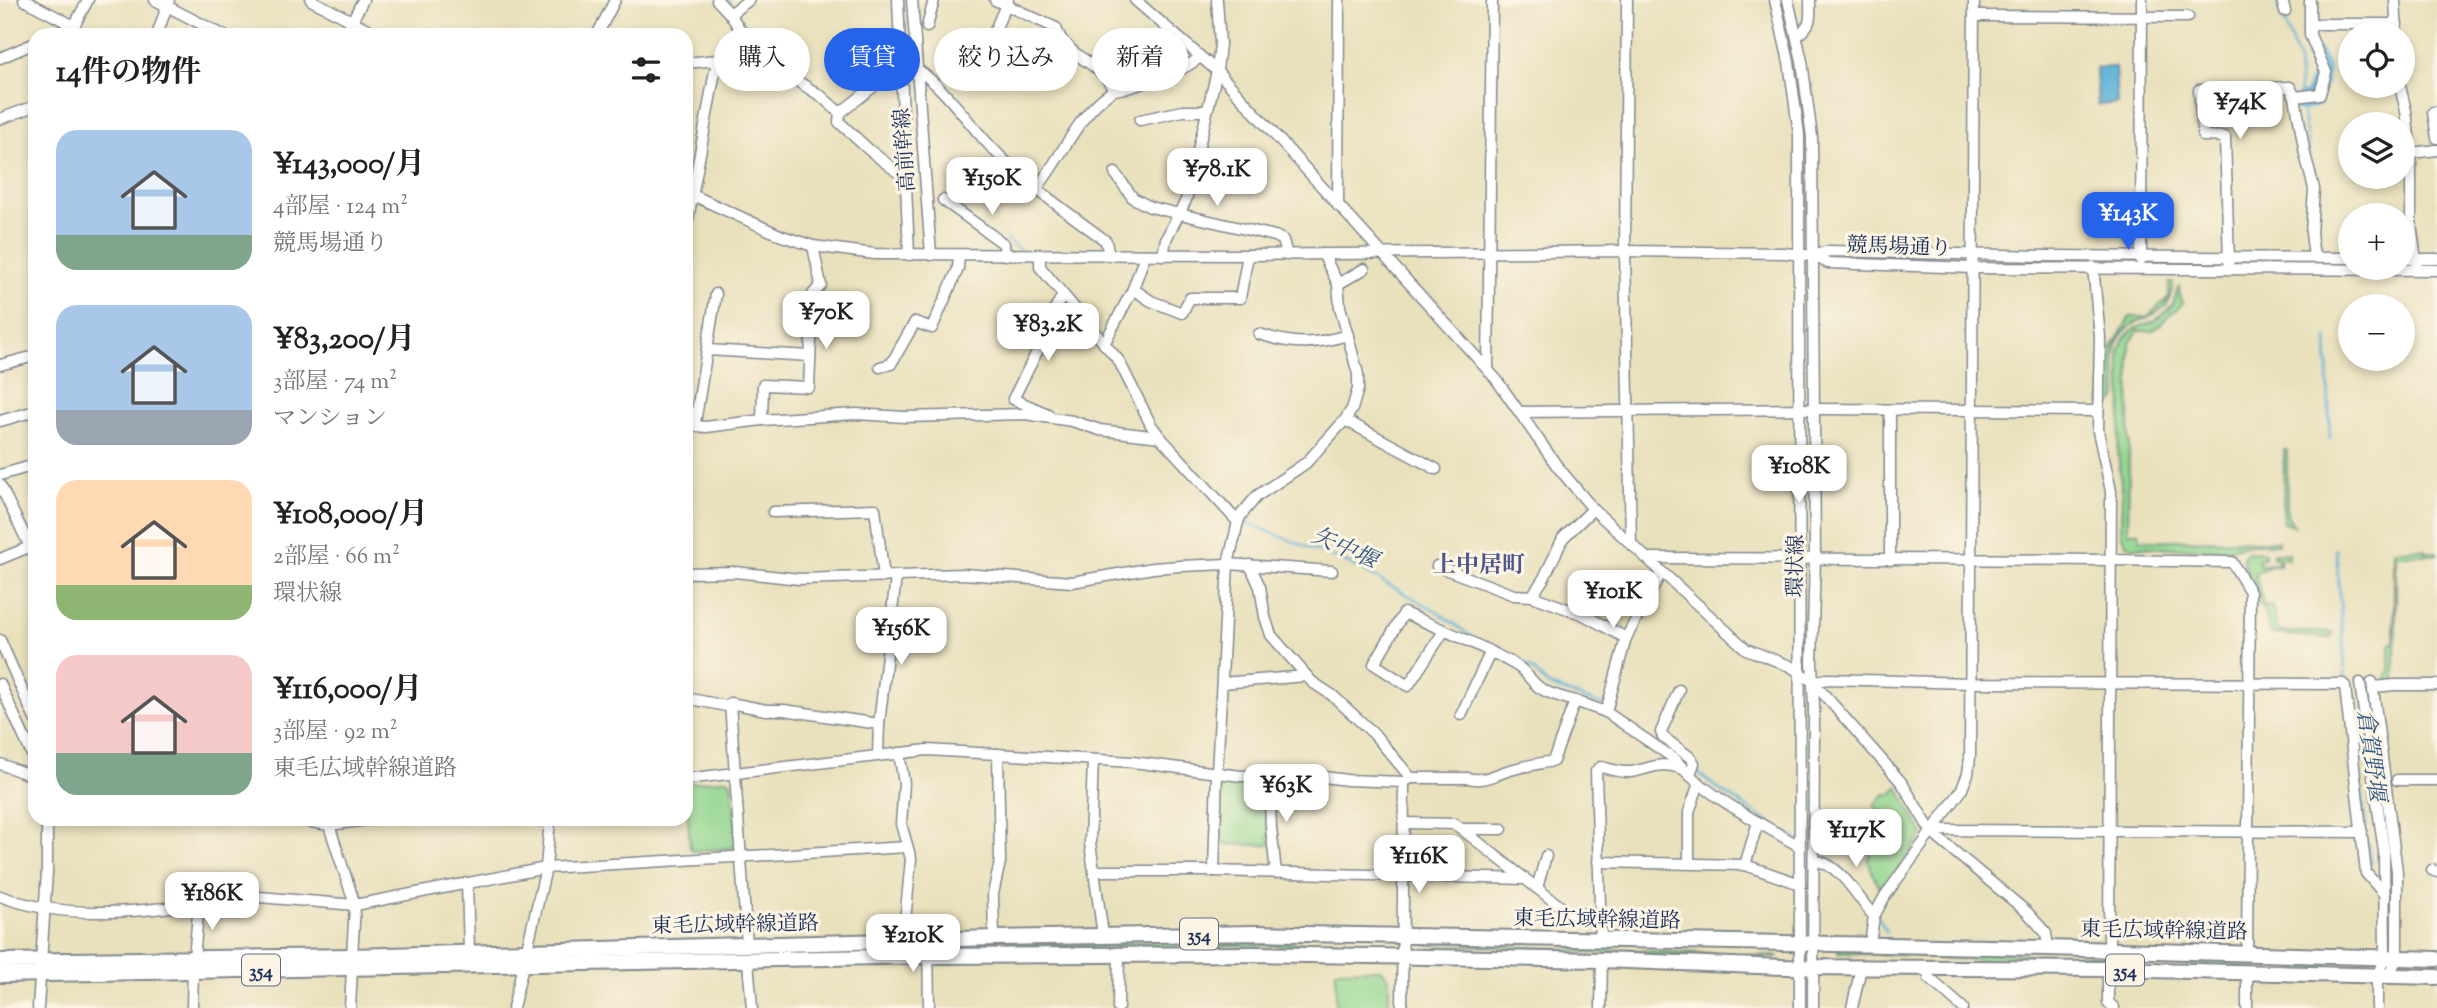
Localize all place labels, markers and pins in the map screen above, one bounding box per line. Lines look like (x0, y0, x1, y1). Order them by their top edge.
pin: ¥74K (2199, 82, 2281, 141)
pin: ¥78.1K (1160, 148, 1274, 208)
pin: ¥150K (943, 158, 1041, 217)
pin: ¥143K (2079, 192, 2177, 252)
pin: ¥70K (785, 292, 867, 351)
pin: ¥83.2K (991, 304, 1105, 363)
pin: ¥108K (1750, 446, 1848, 505)
pin: ¥101K (1564, 570, 1662, 630)
pin: ¥156K (852, 608, 950, 667)
pin: ¥63K (1245, 764, 1327, 824)
pin: ¥117K (1807, 810, 1905, 869)
pin: ¥116K (1370, 836, 1468, 895)
pin: ¥186K (163, 872, 261, 932)
pin: ¥210K (864, 914, 962, 974)

